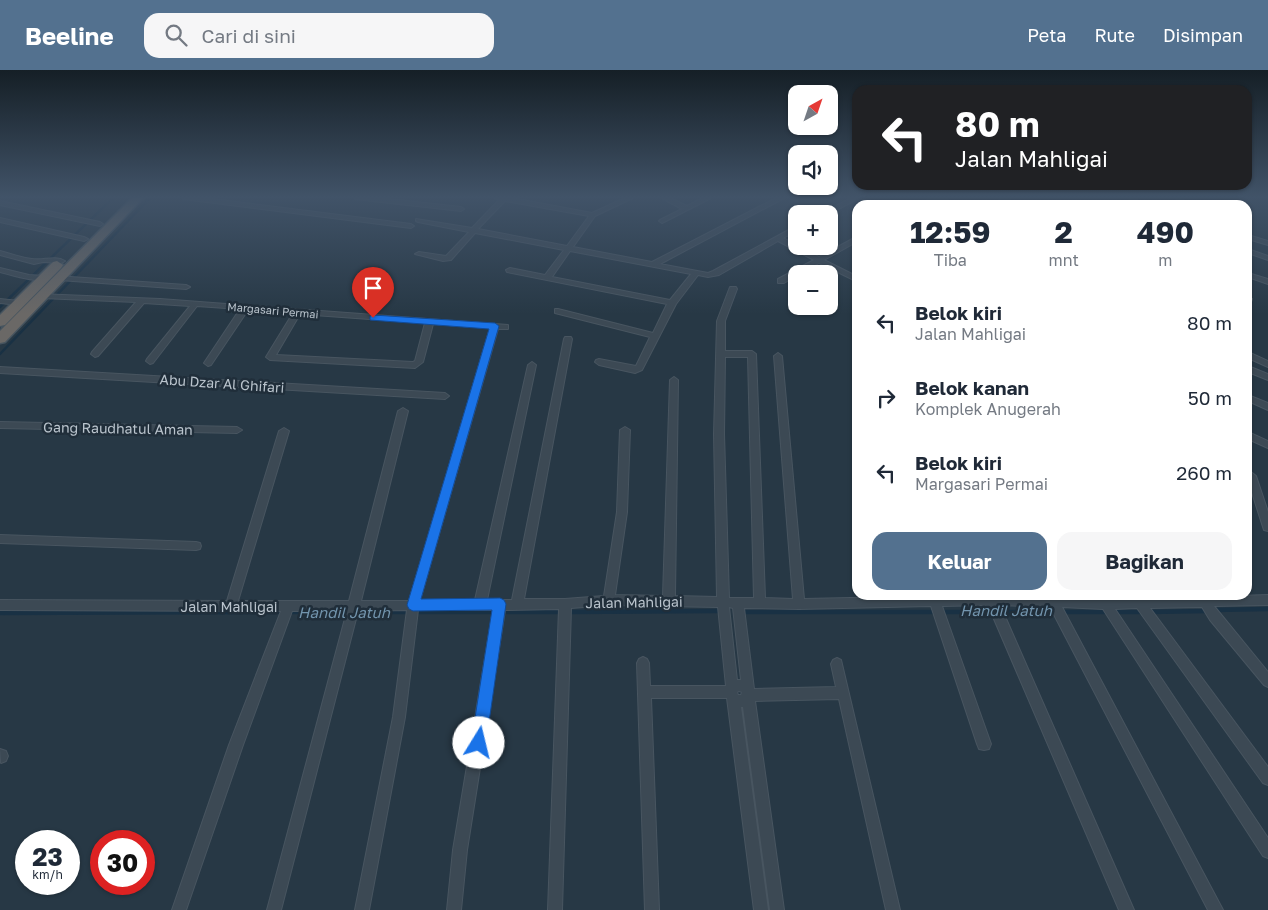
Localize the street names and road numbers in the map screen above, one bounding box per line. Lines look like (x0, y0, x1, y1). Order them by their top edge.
street label: Margasari Permai (227, 300, 319, 320)
street label: Abu Dzar Al Ghifari (159, 370, 285, 396)
street label: Gang Raudhatul Aman (43, 418, 193, 438)
street label: Jalan Mahligai (585, 593, 683, 611)
street label: Jalan Mahligai (180, 598, 278, 615)

